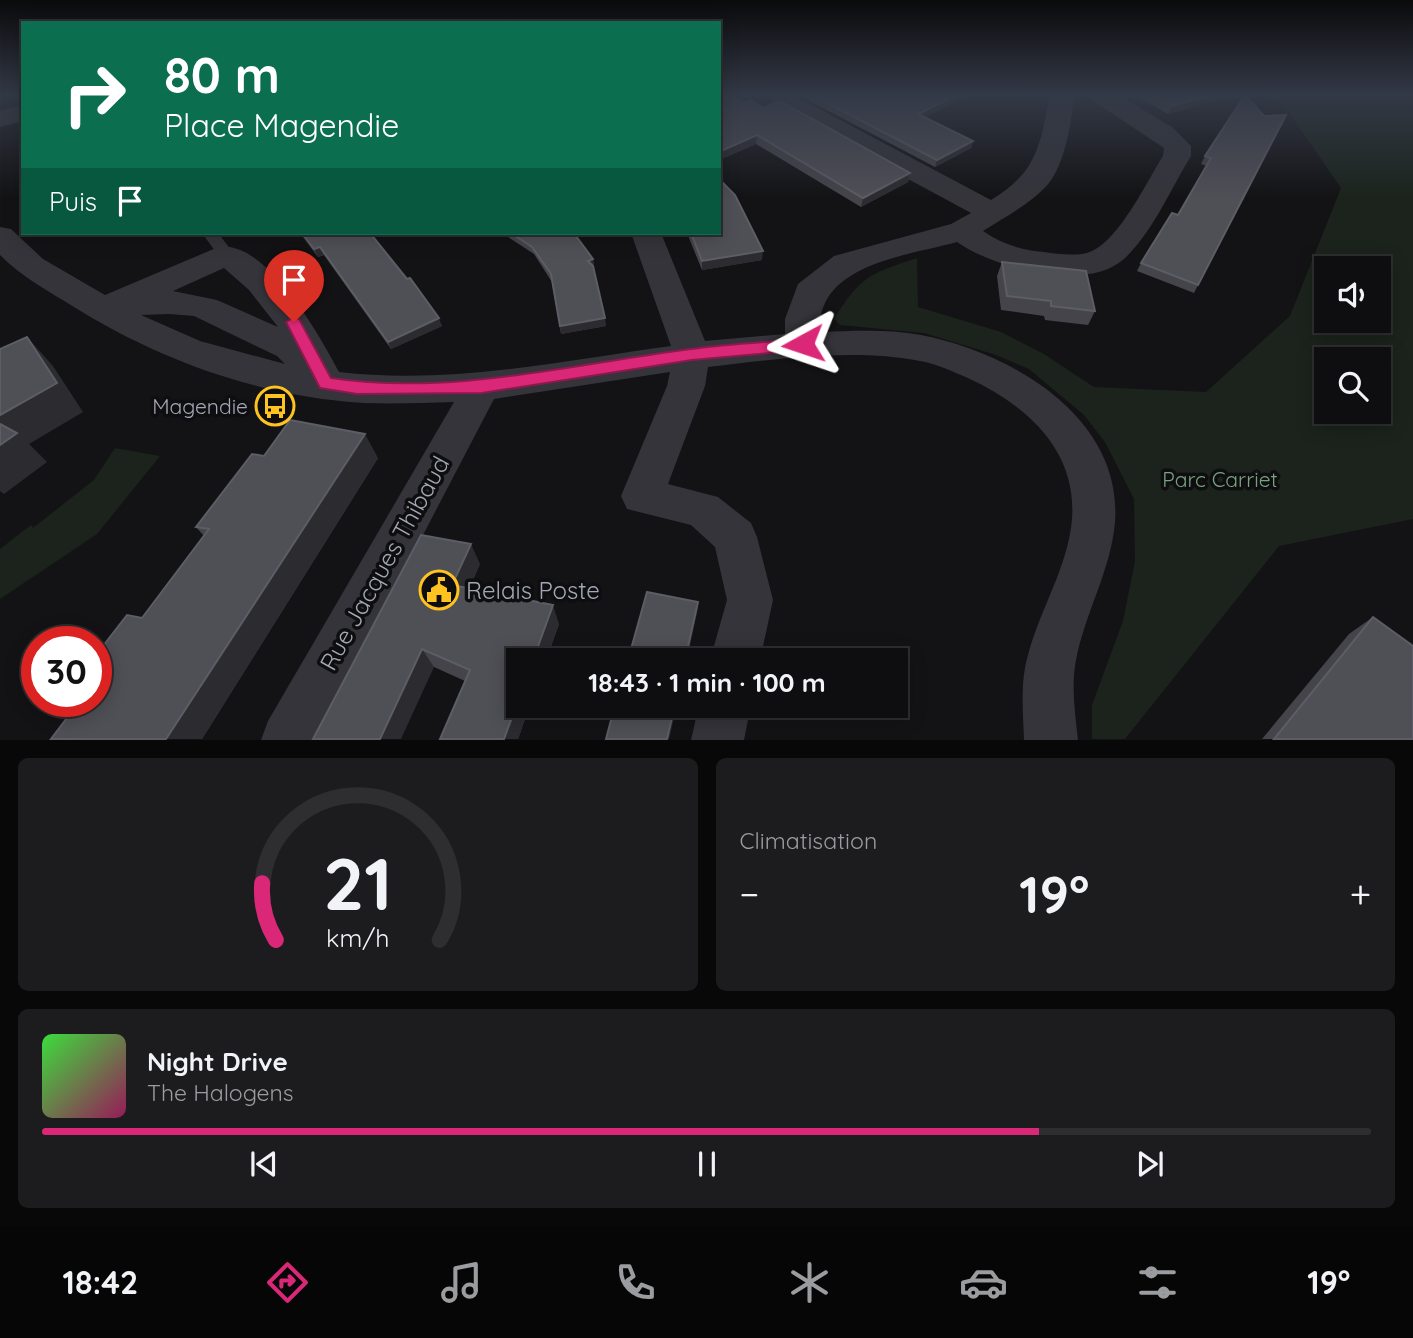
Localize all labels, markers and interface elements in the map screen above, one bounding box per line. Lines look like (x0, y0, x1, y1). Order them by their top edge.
text: 80 m (164, 44, 280, 105)
icon: right (49, 49, 140, 140)
text: Place Magendie (164, 105, 399, 145)
icon: arrive (111, 182, 149, 220)
text: Puis (49, 185, 97, 218)
pin (264, 250, 324, 322)
map controls (1314, 256, 1391, 424)
button: sound (1314, 256, 1391, 333)
icon: arrive (275, 261, 313, 299)
position arrow (766, 307, 840, 381)
button: search (1314, 347, 1391, 424)
bus stop icon: Magendie (254, 385, 296, 427)
place label: Magendie (152, 393, 248, 419)
street label: Rue Jacques Thibaud (313, 451, 455, 675)
park label: Parc Carriet (1162, 466, 1278, 492)
public building icon: Relais Poste (418, 569, 460, 611)
place label: Relais Poste (466, 575, 600, 605)
speed limit sign: 30 (21, 626, 112, 717)
text: 18:43 · 1 min · 100 m (588, 666, 826, 699)
text: Climatisation (740, 826, 877, 855)
text: 21 (323, 838, 393, 929)
text: 19° (1019, 861, 1090, 926)
text: − (740, 870, 759, 918)
text: + (1350, 870, 1371, 918)
text: km/h (326, 922, 389, 953)
text: Night Drive (147, 1045, 288, 1078)
text: The Halogens (147, 1078, 294, 1107)
icon: previous (245, 1145, 283, 1183)
icon: pause (688, 1145, 726, 1183)
icon: next (1131, 1145, 1169, 1183)
icon: directions (263, 1258, 312, 1307)
icon: music (437, 1258, 486, 1307)
icon: phone (611, 1258, 660, 1307)
icon: climate (785, 1258, 834, 1307)
icon: car (959, 1258, 1008, 1307)
icon: filters (1133, 1258, 1182, 1307)
text: 18:42 (63, 1262, 138, 1302)
text: 19° (1307, 1262, 1350, 1302)

